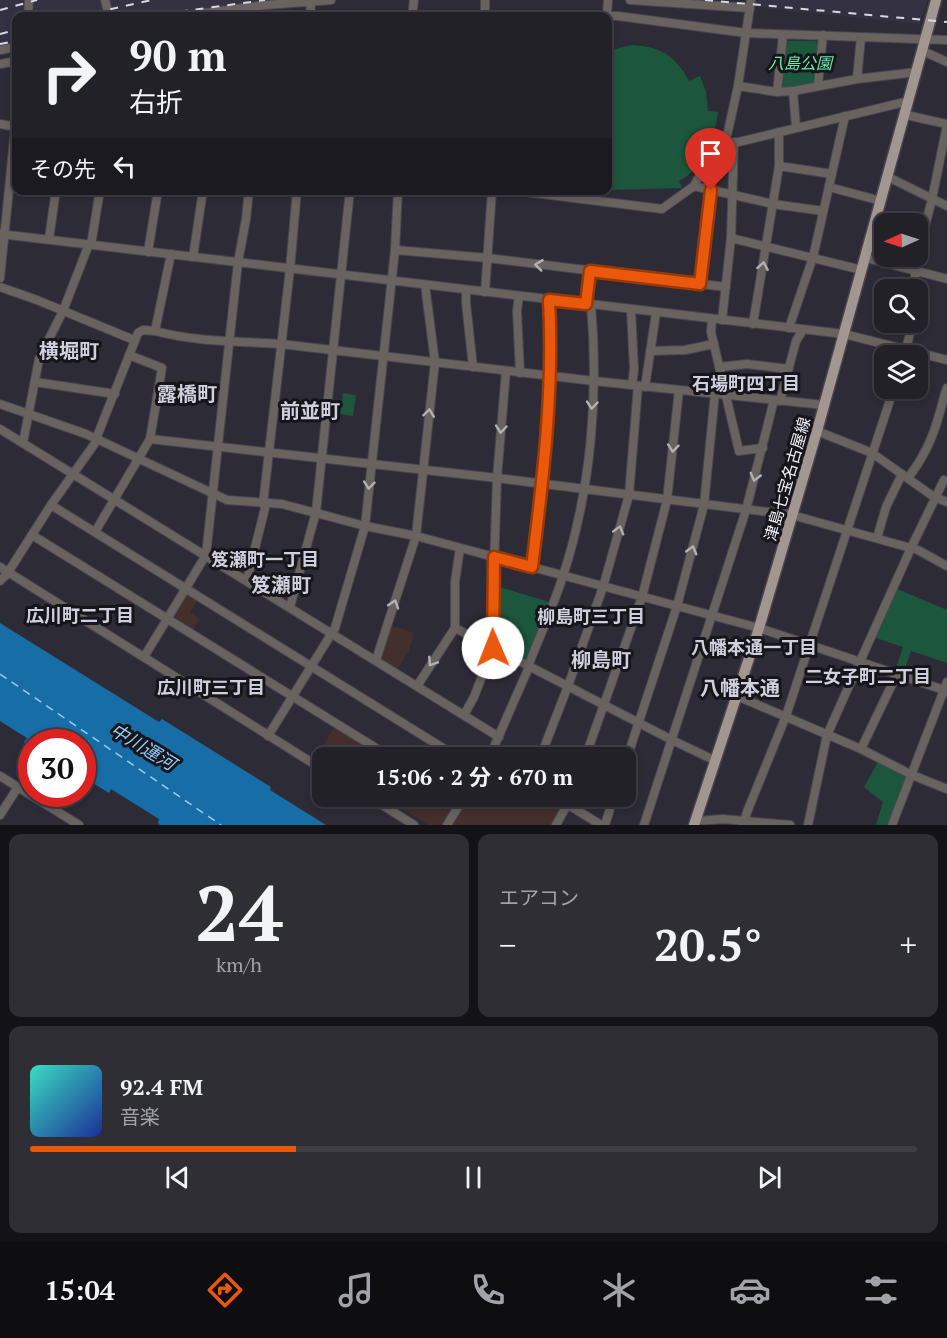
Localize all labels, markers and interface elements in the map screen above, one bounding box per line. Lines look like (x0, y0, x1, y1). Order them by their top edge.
text: 90 m (129, 27, 227, 83)
icon: right (30, 36, 108, 114)
park label: 八島公園 (768, 52, 834, 74)
text: 右折 (129, 84, 183, 120)
pin (685, 128, 736, 190)
icon: arrive (694, 137, 727, 170)
icon: left (108, 150, 141, 183)
text: その先 (30, 154, 96, 183)
north arrow (874, 213, 928, 267)
map controls (874, 213, 928, 399)
one-way arrow (534, 259, 543, 271)
one-way arrow (756, 262, 769, 272)
button: search (874, 279, 928, 333)
district label: 横堀町 (39, 337, 99, 364)
button: layers (874, 345, 928, 399)
district label: 石場町四丁目 (692, 371, 800, 395)
district label: 露橋町 (157, 380, 217, 407)
district label: 前並町 (280, 397, 340, 424)
one-way arrow (586, 401, 599, 410)
one-way arrow (422, 409, 435, 418)
street label: 津島七宝名古屋線 (759, 414, 815, 544)
one-way arrow (495, 425, 508, 434)
one-way arrow (667, 444, 680, 453)
one-way arrow (750, 471, 762, 482)
one-way arrow (363, 481, 376, 490)
one-way arrow (612, 526, 624, 536)
one-way arrow (685, 545, 698, 555)
district label: 笈瀬町一丁目 (211, 547, 319, 571)
district label: 笈瀬町 (251, 571, 311, 598)
one-way arrow (386, 599, 399, 610)
district label: 広川町二丁目 (26, 603, 134, 627)
district label: 柳島町三丁目 (537, 604, 645, 628)
position arrow (461, 616, 525, 680)
district label: 八幡本通一丁目 (691, 635, 817, 659)
district label: 柳島町 (571, 646, 631, 673)
one-way arrow (429, 656, 440, 667)
district label: 二女子町二丁目 (805, 664, 931, 688)
district label: 八幡本通 (700, 674, 780, 701)
district label: 広川町三丁目 (157, 675, 265, 699)
water label: 中川運河 (106, 717, 183, 777)
speed limit sign: 30 (18, 729, 96, 807)
text: 15:06 · 2 分 · 670 m (375, 762, 573, 791)
text: 24 (195, 860, 283, 963)
text: エアコン (499, 884, 579, 911)
text: 20.5° (654, 914, 762, 974)
text: − (499, 923, 517, 966)
text: + (899, 923, 917, 966)
text: km/h (216, 951, 262, 978)
text: 92.4 FM (120, 1072, 203, 1101)
text: 音楽 (120, 1103, 160, 1130)
icon: previous (161, 1161, 194, 1194)
icon: pause (457, 1161, 490, 1194)
icon: next (753, 1161, 786, 1194)
icon: directions (204, 1269, 246, 1311)
icon: music (335, 1269, 377, 1311)
icon: phone (467, 1269, 509, 1311)
icon: climate (598, 1269, 640, 1311)
icon: car (729, 1269, 771, 1311)
icon: filters (860, 1269, 902, 1311)
text: 15:04 (45, 1272, 115, 1308)

